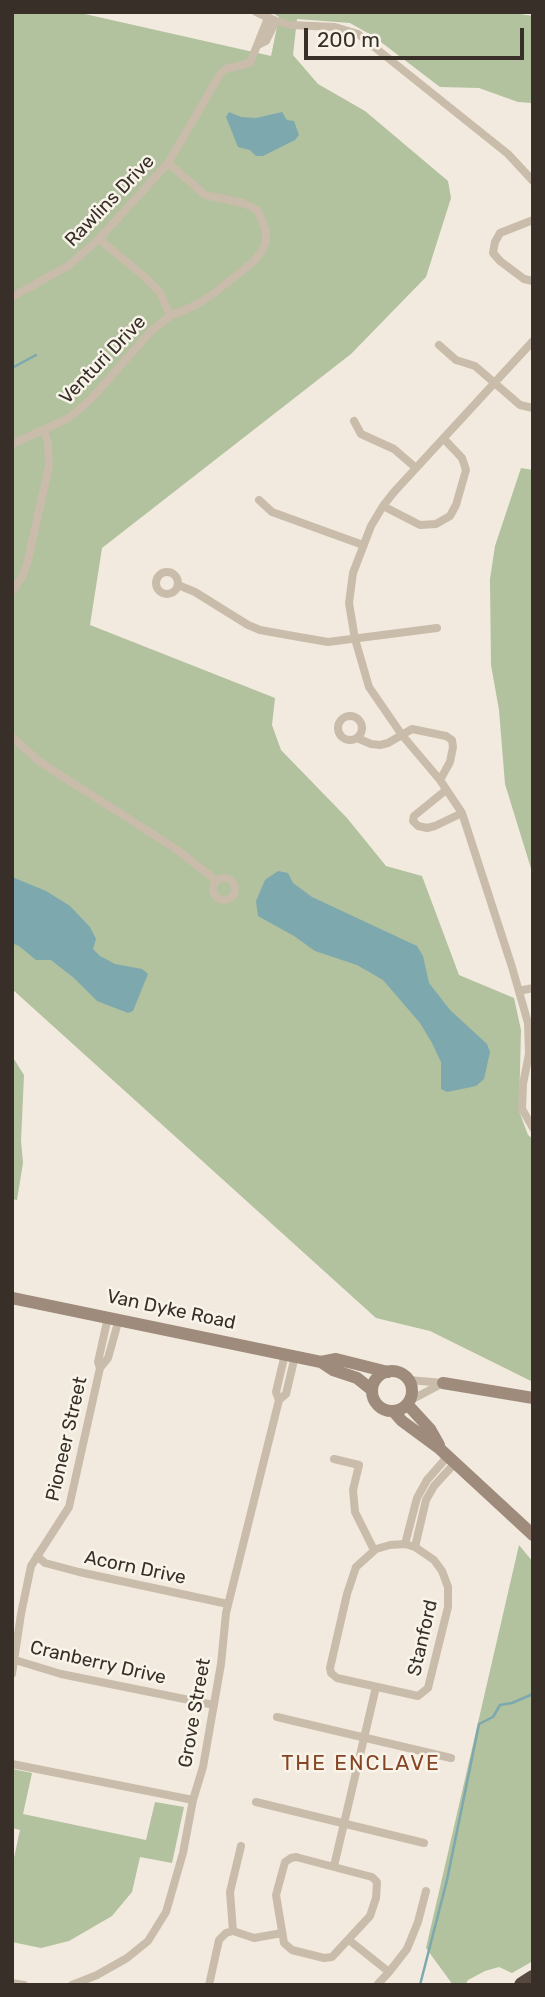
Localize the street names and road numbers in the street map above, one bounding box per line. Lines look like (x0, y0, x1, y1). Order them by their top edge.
street label: Rawlins Drive (60, 150, 160, 252)
street label: Venturi Drive (55, 311, 151, 409)
street label: Van Dyke Road (104, 1285, 238, 1335)
street label: Pioneer Street (42, 1374, 92, 1504)
street label: Acorn Drive (82, 1546, 188, 1590)
street label: Stanford (403, 1598, 443, 1678)
street label: Cranberry Drive (28, 1636, 168, 1690)
street label: Grove Street (174, 1656, 216, 1770)

